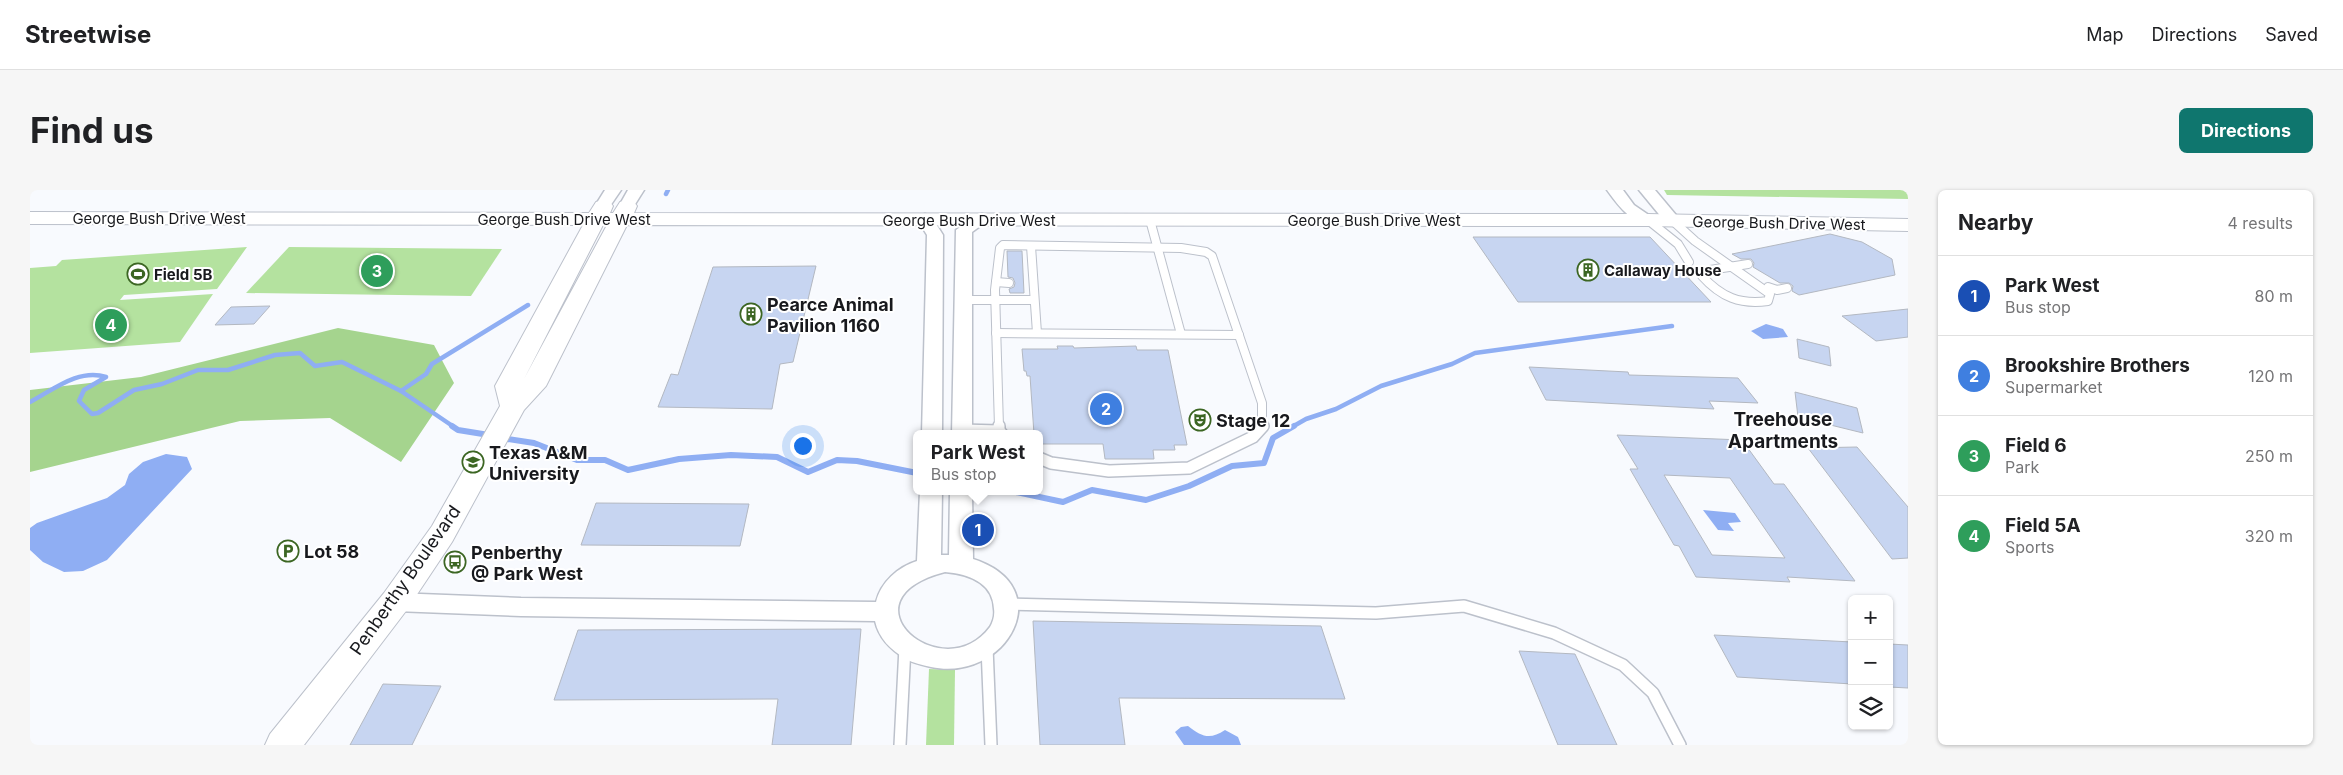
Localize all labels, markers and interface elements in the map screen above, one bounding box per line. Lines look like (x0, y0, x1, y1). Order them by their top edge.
text: Streetwise (25, 20, 151, 49)
text: Map (2086, 24, 2124, 45)
text: Directions (2152, 24, 2237, 45)
text: Saved (2265, 24, 2318, 45)
button: Directions (2179, 108, 2313, 153)
text: Find us (30, 109, 154, 151)
street label: George Bush Drive West (72, 209, 246, 228)
street label: George Bush Drive West (477, 210, 651, 229)
text: Nearby (1958, 210, 2033, 235)
street label: George Bush Drive West (882, 211, 1056, 230)
street label: George Bush Drive West (1287, 211, 1461, 230)
street label: George Bush Drive West (1692, 212, 1866, 234)
text: 4 results (2228, 213, 2293, 233)
pin: 3 (361, 252, 393, 290)
building icon: Callaway House (1576, 258, 1600, 282)
place label: Callaway House (1604, 261, 1722, 280)
sports icon: Field 5B (126, 262, 150, 286)
place label: Field 5B (154, 265, 212, 284)
text: Park West (2005, 274, 2099, 297)
text: 1 (1971, 286, 1977, 306)
text: 80 m (2254, 286, 2293, 306)
place label: Pearce Animal Pavilion 1160 (767, 294, 894, 336)
text: Bus stop (2005, 297, 2071, 317)
building icon: Pearce Animal Pavilion 1160 (739, 302, 763, 326)
pin: 4 (95, 306, 127, 344)
text: Brookshire Brothers (2005, 354, 2190, 377)
text: 2 (1969, 366, 1979, 386)
text: 120 m (2248, 366, 2293, 386)
text: Supermarket (2005, 377, 2102, 397)
pin: 2 (1090, 390, 1122, 428)
theatre icon: Stage 12 (1188, 408, 1212, 432)
district label: Treehouse Apartments (1728, 408, 1838, 453)
place label: Stage 12 (1216, 410, 1290, 431)
popup (913, 430, 1043, 495)
your location (790, 433, 816, 459)
text: Field 6 (2005, 434, 2067, 457)
text: Park West (931, 441, 1025, 464)
place label: Texas A&M University (489, 442, 587, 484)
text: 3 (1969, 446, 1979, 466)
text: 250 m (2245, 446, 2293, 466)
school or university icon: Texas A&M University (461, 450, 485, 474)
text: Park (2005, 457, 2039, 477)
text: Bus stop (931, 464, 997, 484)
street label: Penberthy Boulevard (345, 501, 465, 659)
pin: 1 (962, 511, 994, 549)
text: Field 5A (2005, 514, 2081, 537)
text: 4 (1969, 526, 1979, 546)
text: 320 m (2245, 526, 2293, 546)
text: Sports (2005, 537, 2054, 557)
parking icon: Lot 58 (276, 539, 300, 563)
place label: Lot 58 (304, 541, 359, 562)
place label: Penberthy @ Park West (471, 542, 583, 584)
bus stop icon: Penberthy @ Park West (443, 550, 467, 574)
map controls (1848, 595, 1893, 730)
button: + (1848, 595, 1893, 640)
button: − (1848, 640, 1893, 685)
button: layers (1848, 685, 1893, 730)

